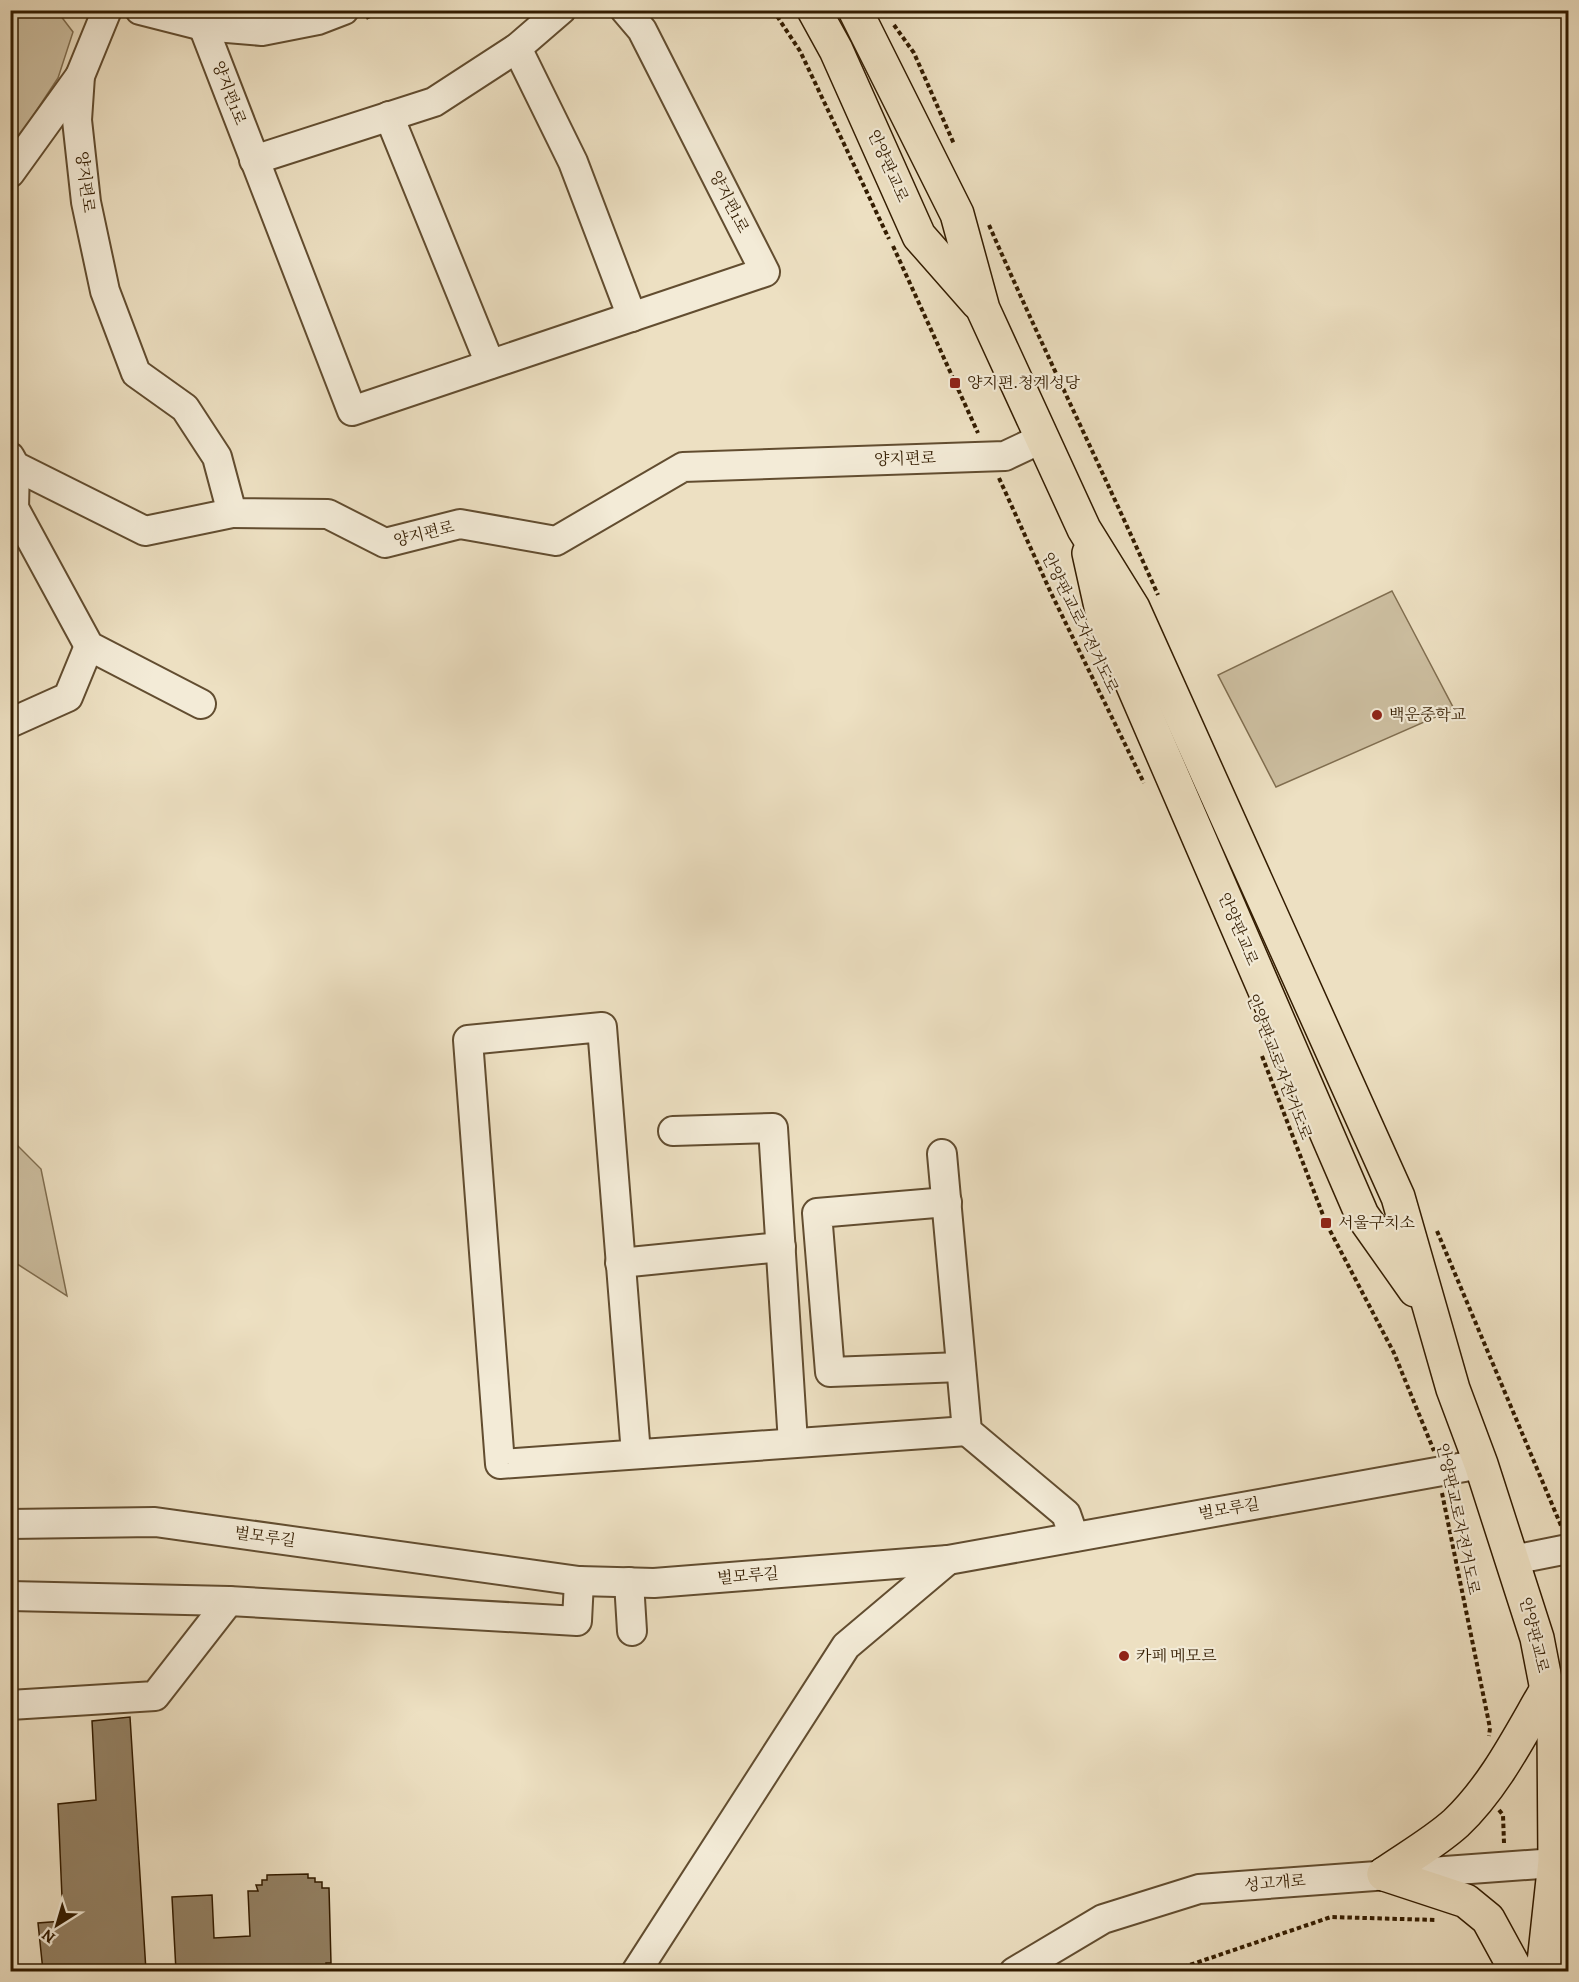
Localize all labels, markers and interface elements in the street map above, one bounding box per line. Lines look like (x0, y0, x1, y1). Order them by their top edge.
street label: 양지편1로 (207, 58, 252, 129)
street label: 안양판교로 (862, 126, 914, 206)
street label: 양지편로 (70, 150, 100, 215)
street label: 양지편1로 (704, 167, 754, 237)
place label: 양지편.청계성당 (967, 372, 1081, 394)
marker: 양지편.청계성당 (948, 376, 962, 390)
street label: 양지편로 (874, 447, 937, 471)
street label: 양지편로 (391, 516, 457, 552)
street label: 안양판교로자전거도로 (1036, 549, 1124, 698)
place label: 백운중학교 (1389, 704, 1466, 726)
marker: 백운중학교 (1370, 708, 1384, 722)
street label: 안양판교로 (1213, 889, 1263, 969)
street label: 안양판교로자전거도로 (1241, 991, 1317, 1144)
place label: 서울구치소 (1338, 1212, 1415, 1234)
marker: 서울구치소 (1319, 1216, 1333, 1230)
street label: 안양판교로자전거도로 (1431, 1441, 1485, 1597)
street label: 벌모루길 (1197, 1493, 1261, 1525)
street label: 벌모루길 (233, 1522, 297, 1552)
street label: 벌모루길 (716, 1562, 780, 1590)
street label: 안양판교로 (1514, 1595, 1554, 1676)
place label: 카페 메모르 (1136, 1645, 1217, 1667)
marker: 카페 메모르 (1117, 1649, 1131, 1663)
street label: 성고개로 (1243, 1869, 1307, 1897)
north arrow (27, 1895, 87, 1955)
text: N (37, 1924, 60, 1948)

